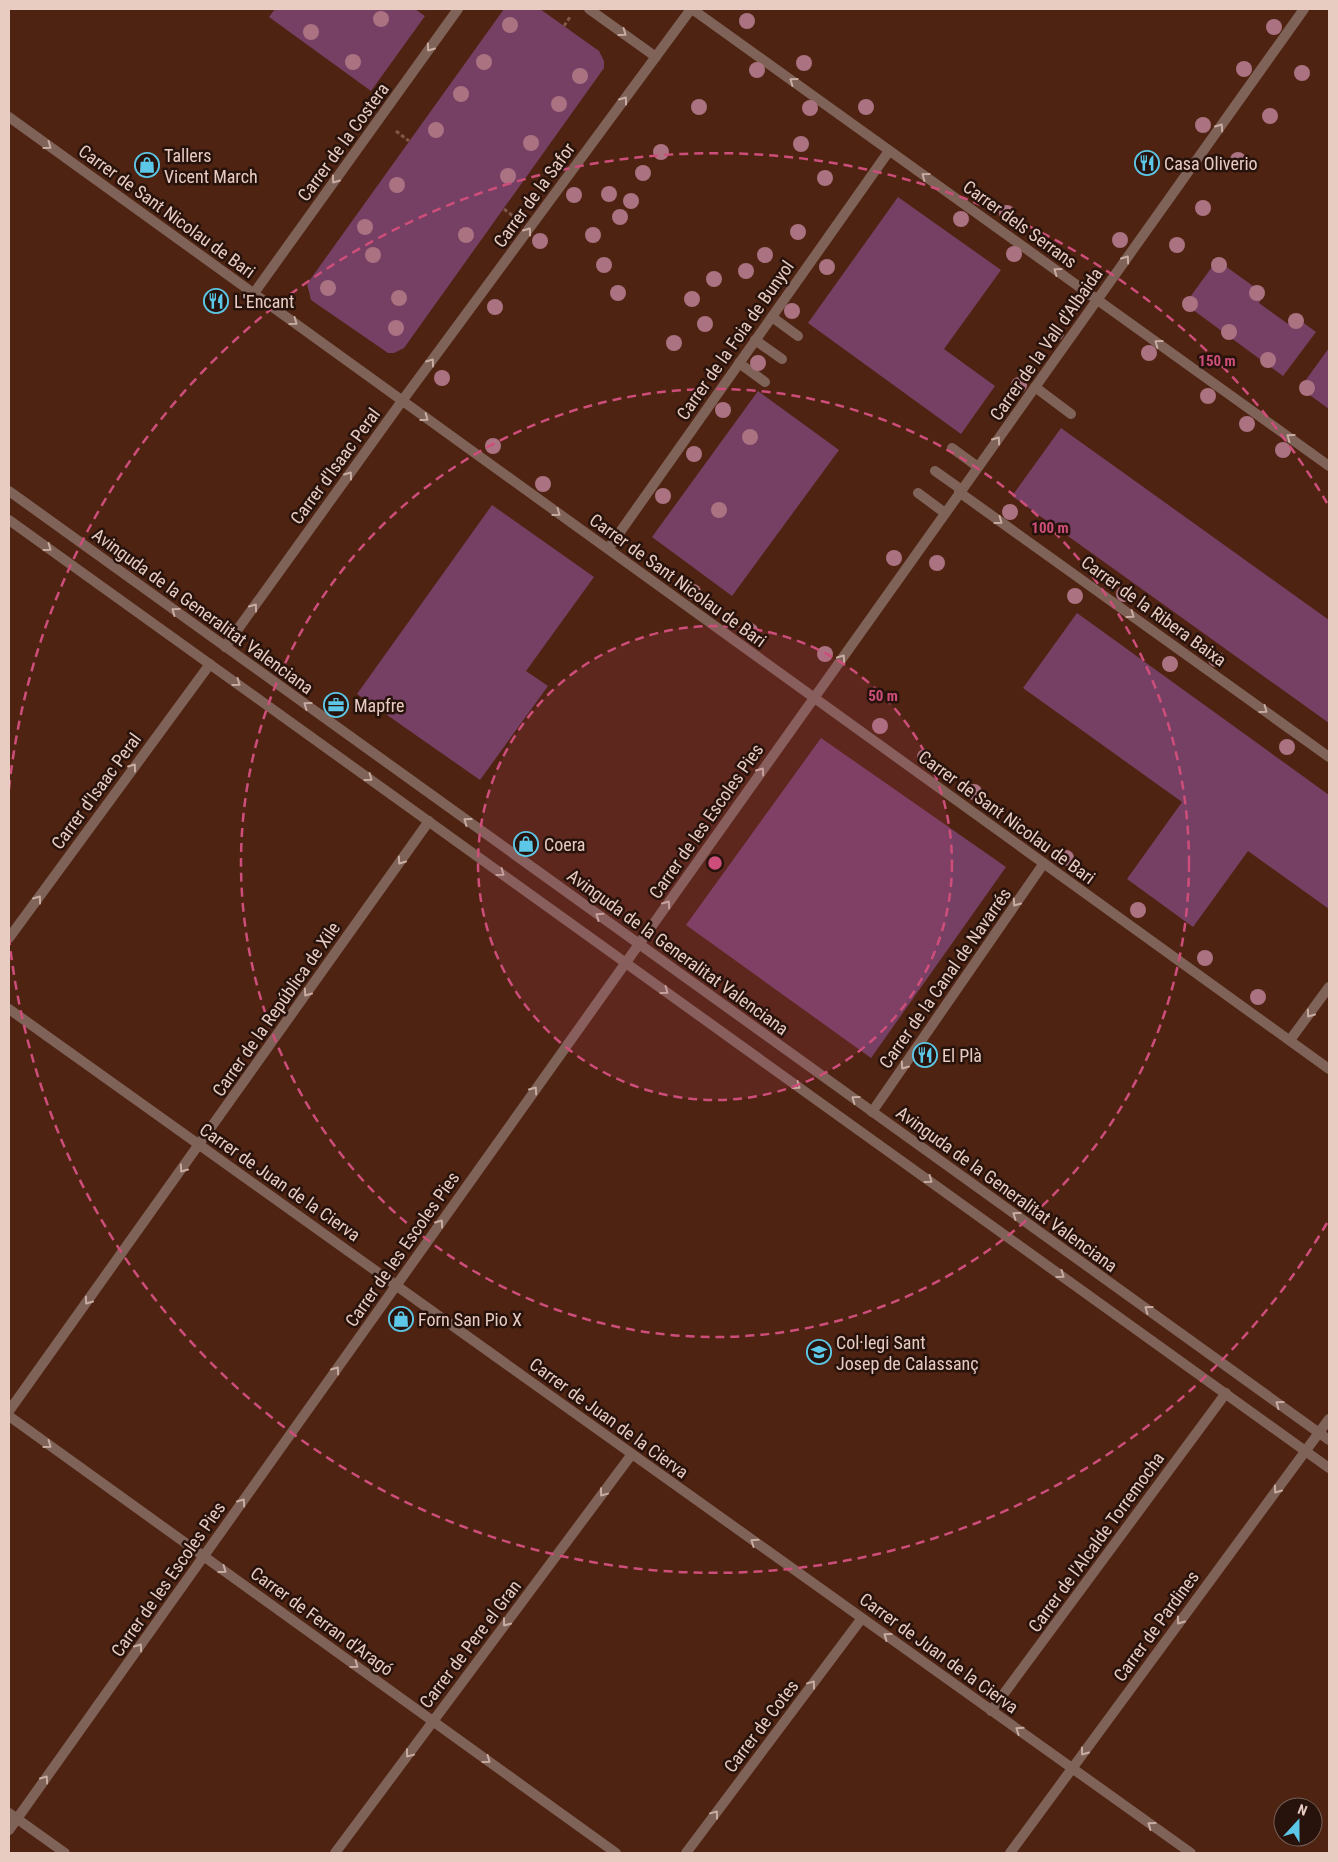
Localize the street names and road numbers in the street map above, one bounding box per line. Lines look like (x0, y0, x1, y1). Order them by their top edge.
street label: Carrer de la Costera (293, 79, 393, 205)
street label: Carrer de la Safor (489, 138, 579, 251)
street label: Carrer de Sant Nicolau de Bari (75, 140, 259, 282)
street label: Carrer dels Serrans (959, 176, 1081, 272)
street label: Carrer de la Foia de Bunyol (672, 256, 798, 424)
street label: Carrer de la Vall d'Albaida (985, 264, 1107, 424)
street label: Carrer d'Isaac Peral (286, 404, 384, 528)
street label: Carrer de Sant Nicolau de Bari (586, 509, 770, 651)
street label: Avinguda de la Generalitat Valenciana (89, 524, 317, 698)
street label: Carrer de la Ribera Baixa (1077, 551, 1231, 671)
street label: Carrer d'Isaac Peral (47, 729, 145, 853)
street label: Carrer de les Escoles Pies (645, 740, 767, 902)
street label: Carrer de Sant Nicolau de Bari (915, 746, 1099, 888)
street label: Avinguda de la Generalitat Valenciana (564, 865, 792, 1039)
street label: Carrer de la Canal de Navarrés (875, 884, 1015, 1072)
street label: Carrer de la República de Xile (208, 918, 344, 1100)
street label: Avinguda de la Generalitat Valenciana (893, 1102, 1121, 1276)
street label: Carrer de Juan de la Cierva (196, 1119, 364, 1245)
street label: Carrer de les Escoles Pies (341, 1168, 463, 1330)
street label: Carrer de Juan de la Cierva (526, 1353, 692, 1483)
street label: Carrer de l'Alcalde Torremocha (1024, 1448, 1168, 1636)
street label: Carrer de les Escoles Pies (107, 1498, 229, 1660)
street label: Carrer de Ferran d'Aragó (247, 1562, 397, 1680)
street label: Carrer de Pardines (1109, 1567, 1203, 1685)
street label: Carrer de Pere el Gran (415, 1576, 525, 1712)
street label: Carrer de Juan de la Cierva (856, 1588, 1022, 1718)
street label: Carrer de Cotes (719, 1676, 803, 1776)

